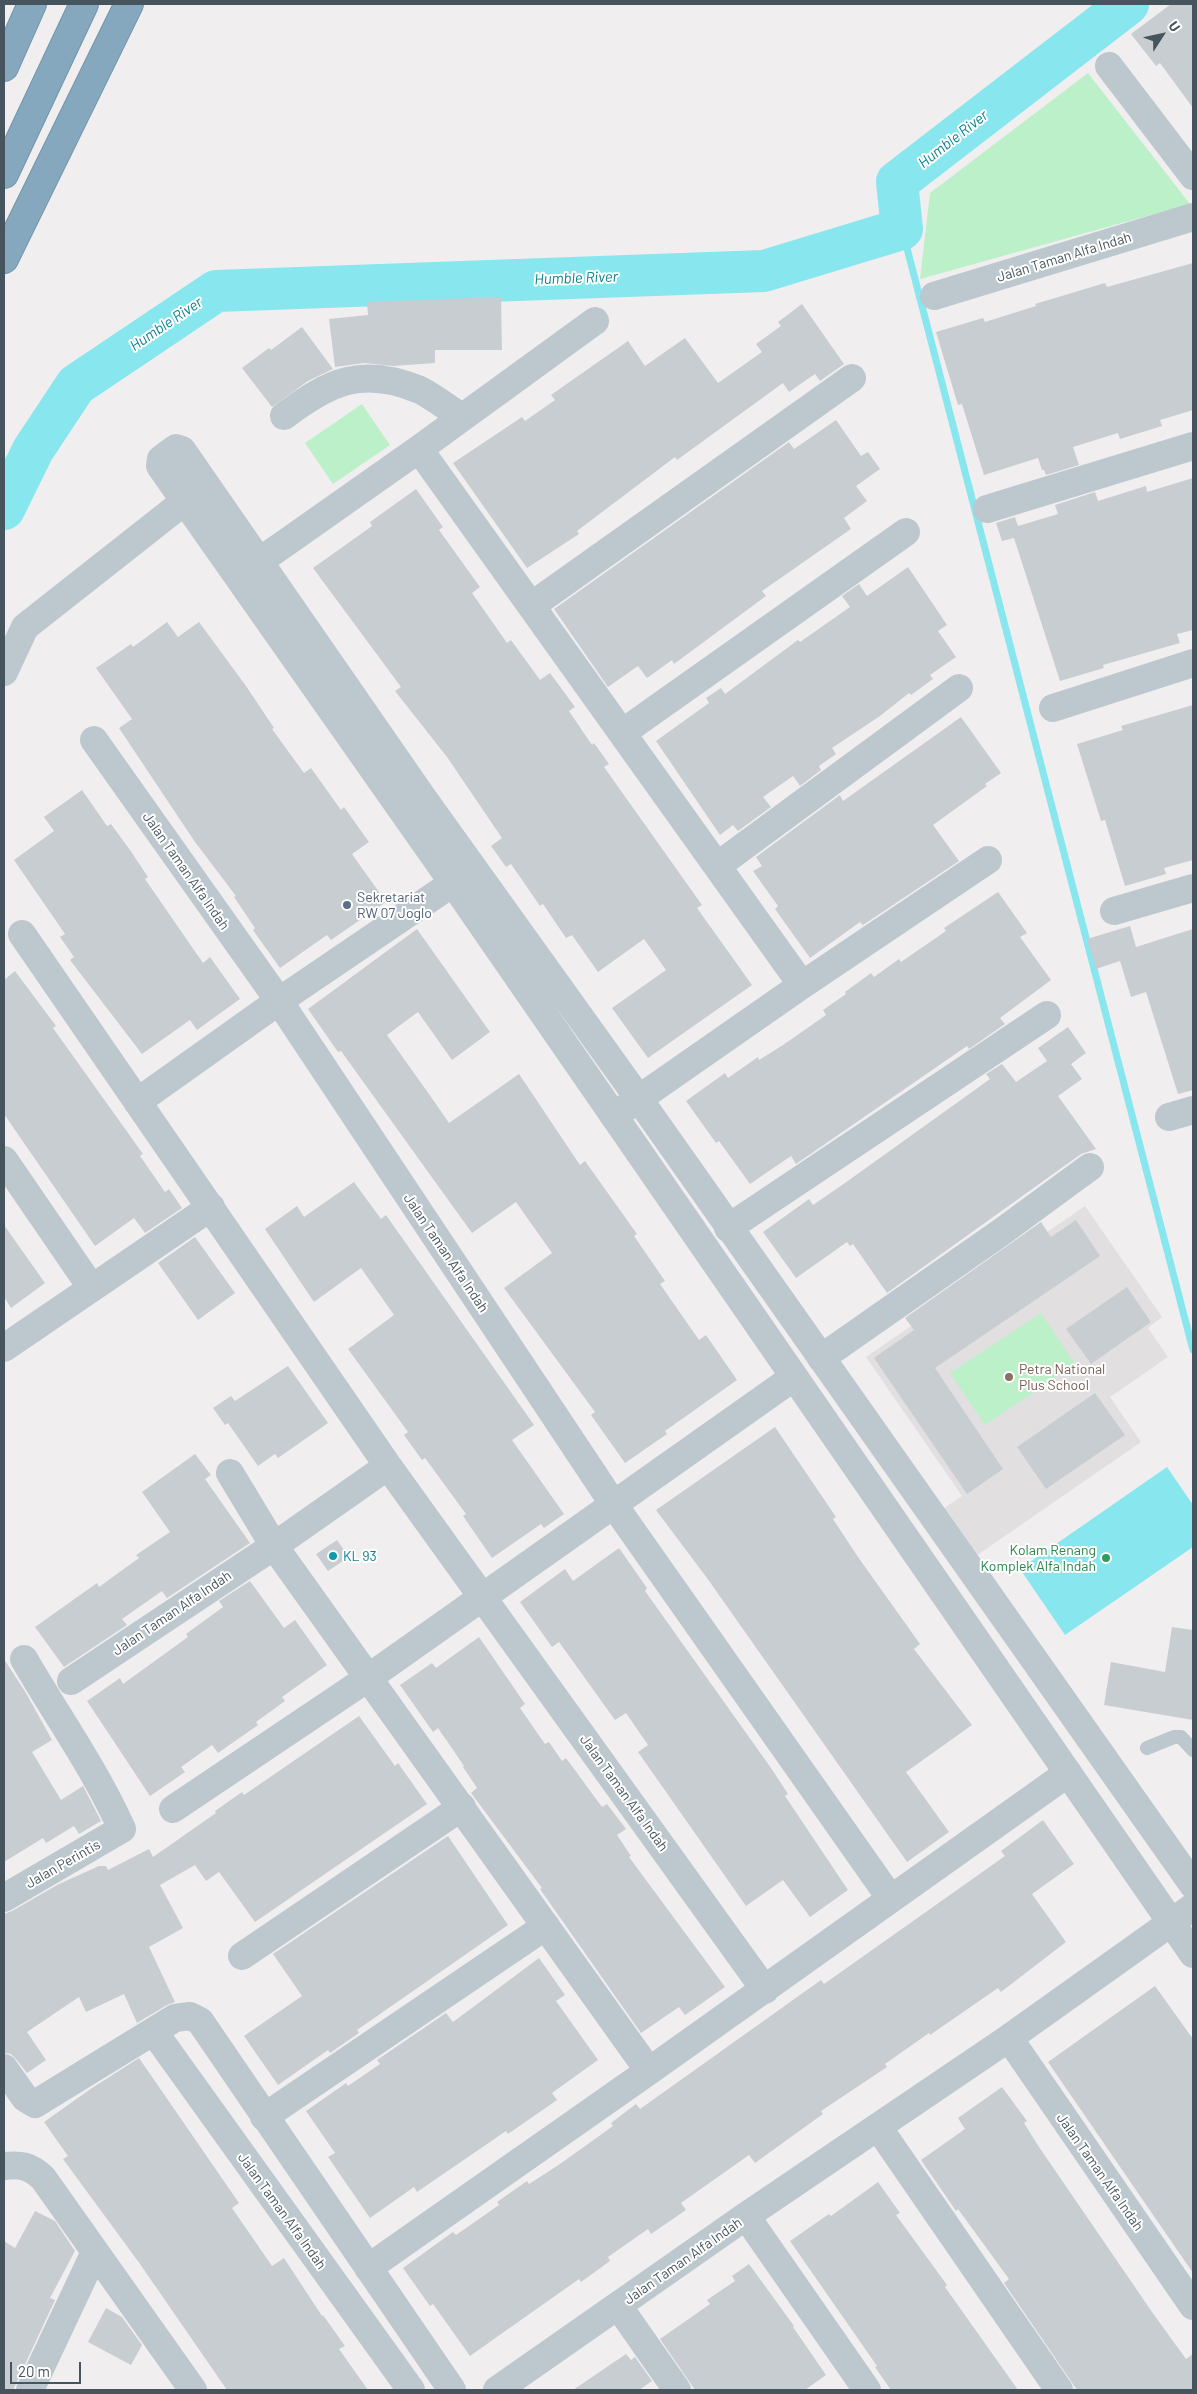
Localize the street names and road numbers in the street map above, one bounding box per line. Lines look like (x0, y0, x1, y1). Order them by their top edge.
street label: Jalan Taman Alfa Indah (995, 229, 1133, 285)
street label: Jalan Taman Alfa Indah (139, 809, 233, 933)
street label: Jalan Taman Alfa Indah (400, 1190, 492, 1316)
street label: Jalan Taman Alfa Indah (109, 1567, 235, 1659)
street label: Jalan Taman Alfa Indah (576, 1732, 672, 1854)
street label: Jalan Perintis (23, 1836, 103, 1892)
street label: Jalan Taman Alfa Indah (1053, 2110, 1147, 2234)
street label: Jalan Taman Alfa Indah (234, 2150, 330, 2272)
street label: Jalan Taman Alfa Indah (621, 2214, 745, 2308)

